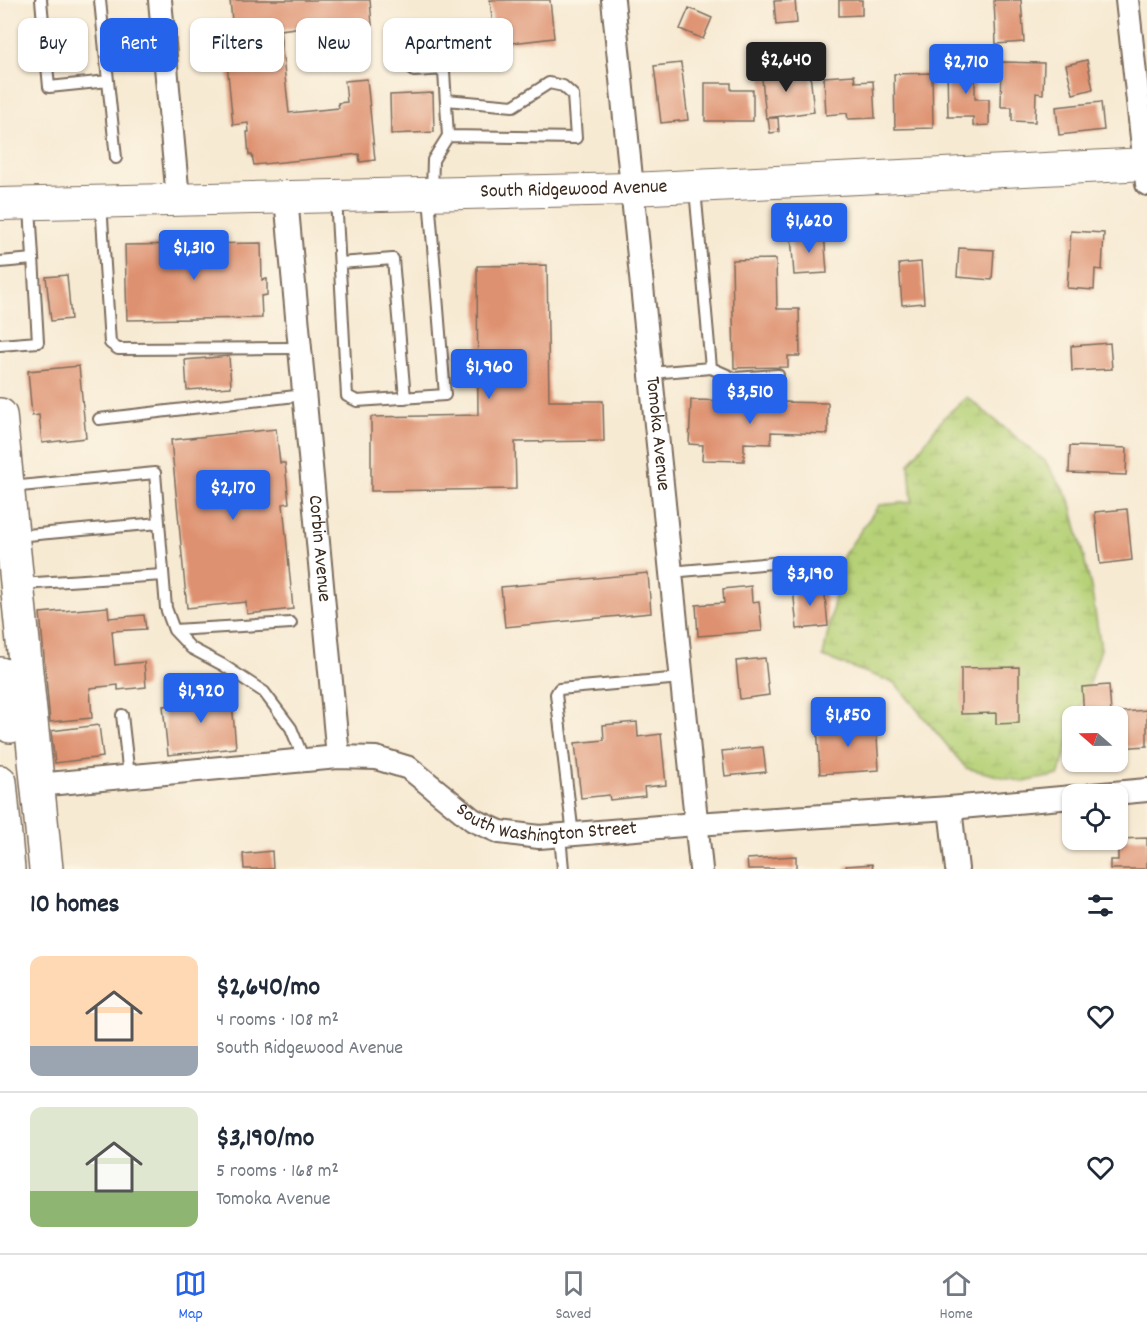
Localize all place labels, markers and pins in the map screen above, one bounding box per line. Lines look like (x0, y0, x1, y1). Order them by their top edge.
pin: $2,640 (737, 42, 835, 93)
pin: $2,710 (917, 44, 1015, 95)
pin: $1,620 (760, 203, 858, 254)
pin: $1,310 (145, 230, 243, 281)
pin: $1,960 (440, 349, 538, 400)
pin: $3,510 (701, 374, 799, 425)
pin: $2,170 (184, 470, 282, 521)
pin: $3,190 (761, 556, 859, 607)
pin: $1,920 (152, 673, 250, 724)
pin: $1,850 (799, 697, 897, 748)

